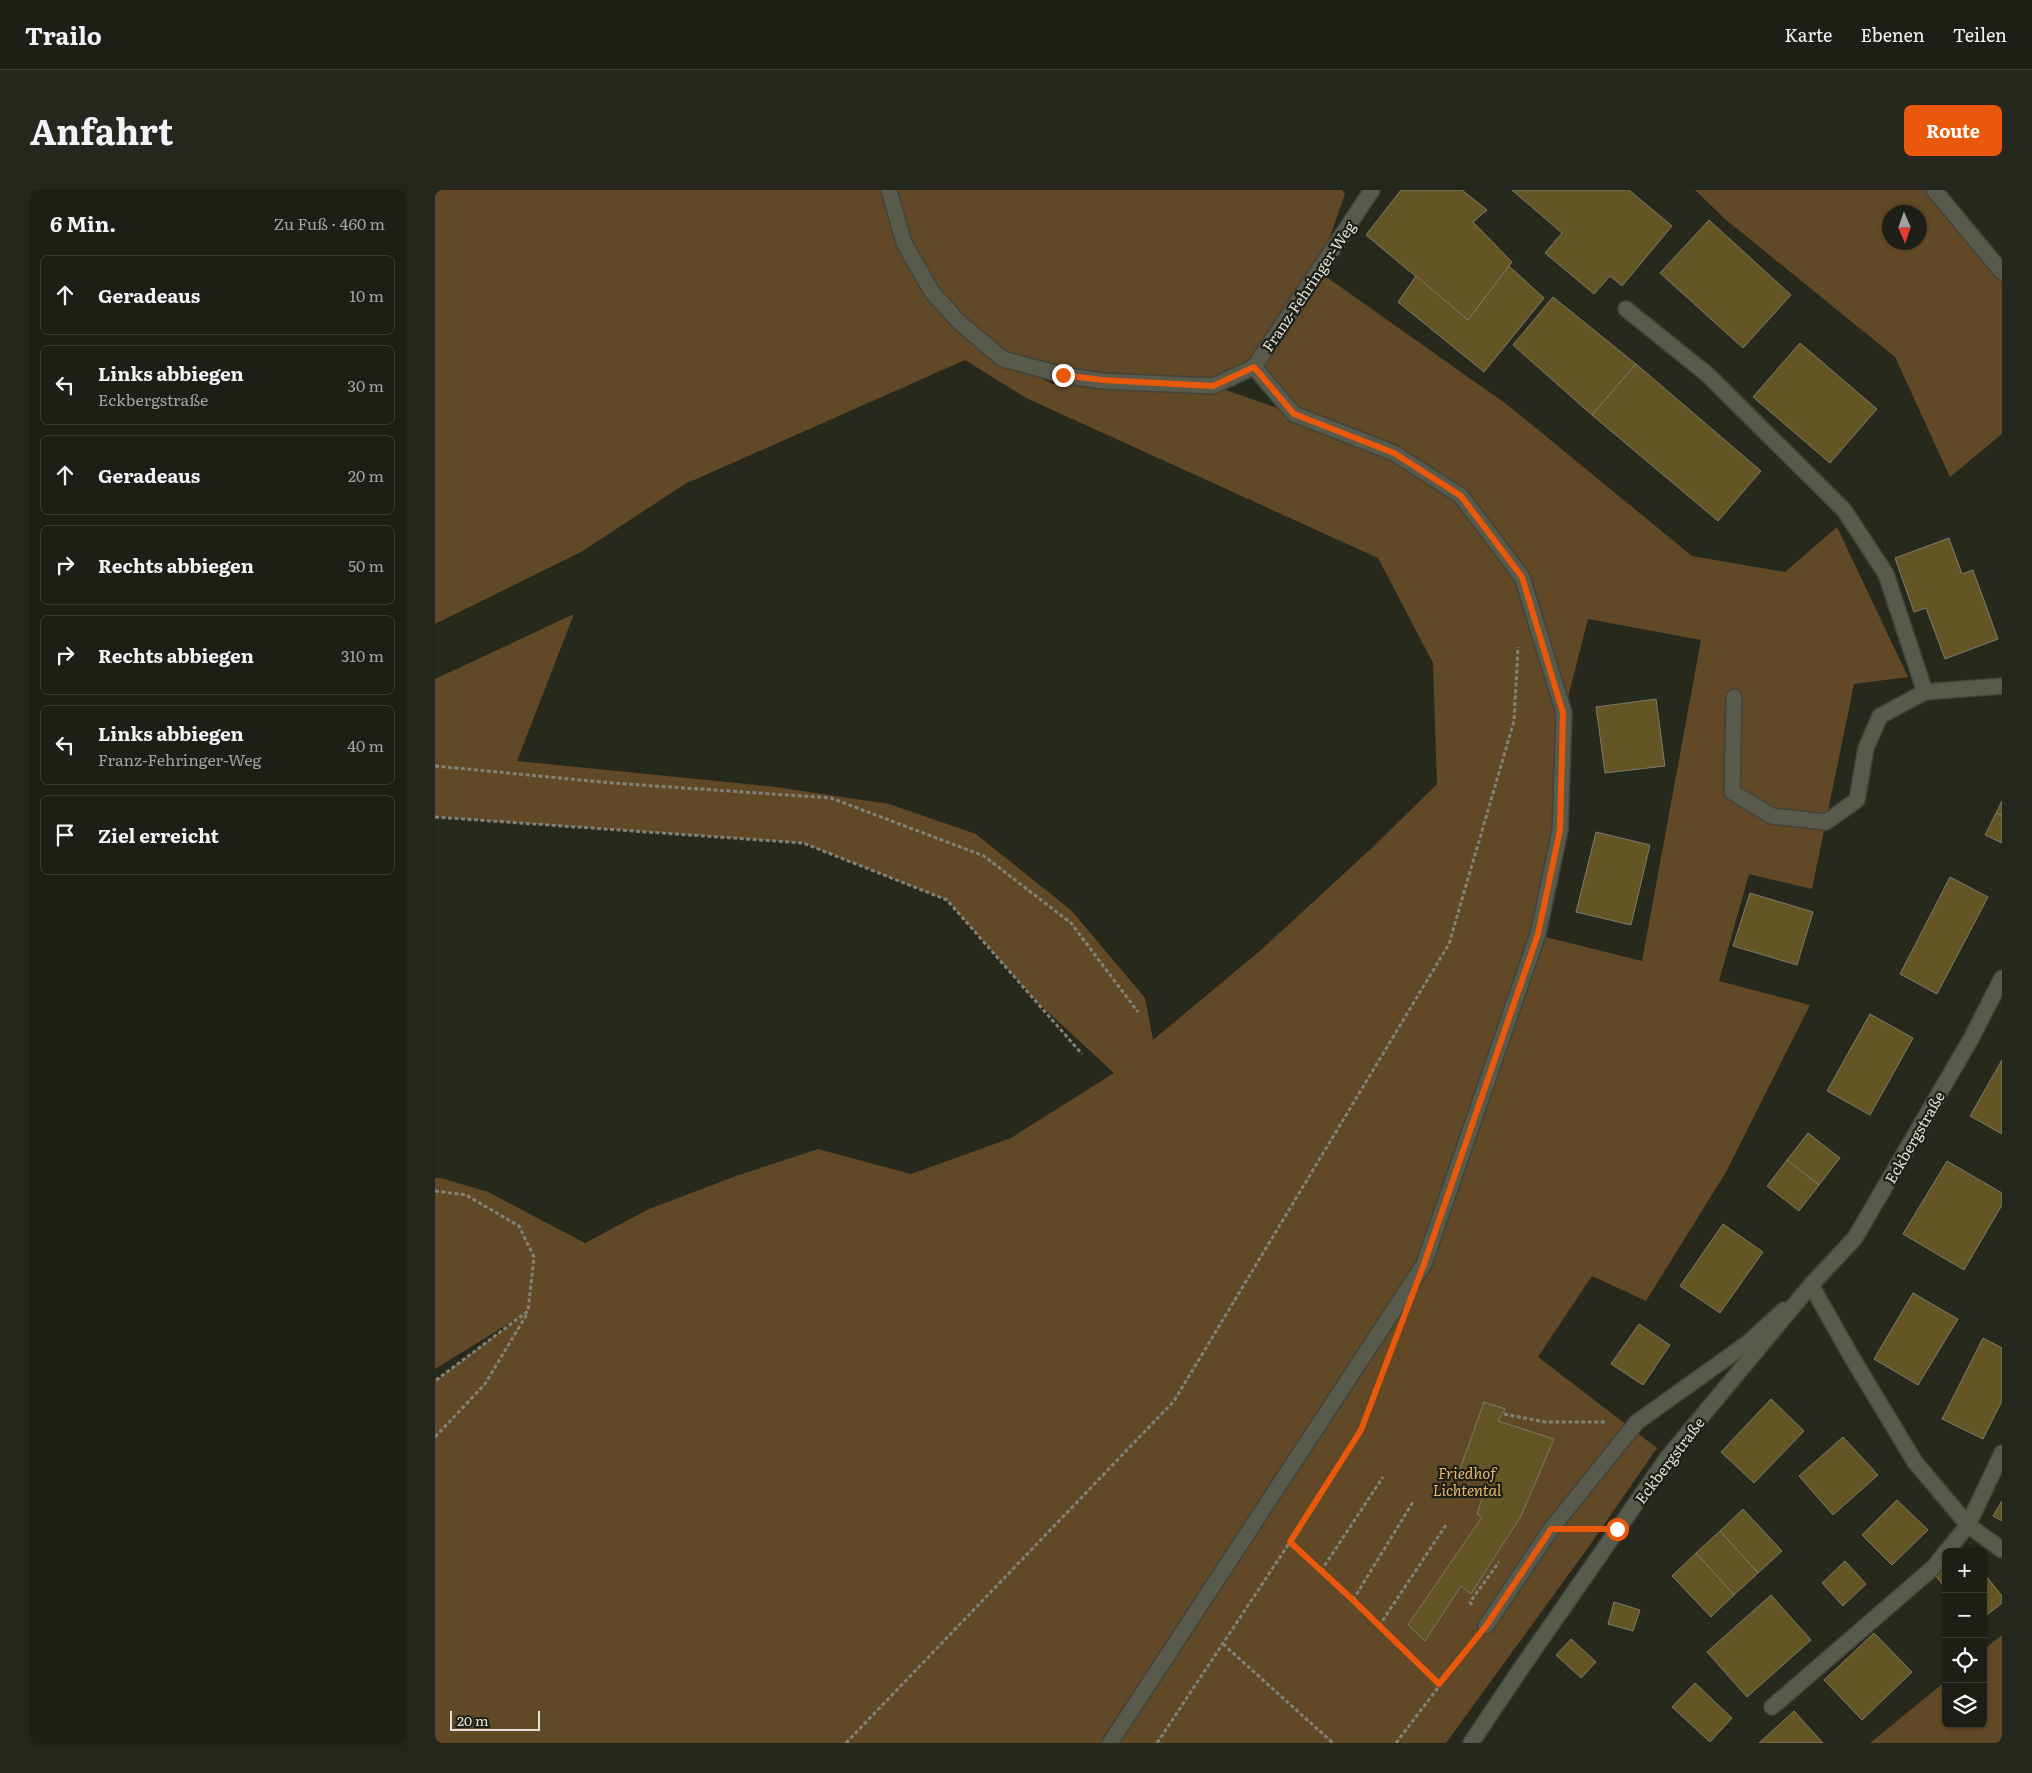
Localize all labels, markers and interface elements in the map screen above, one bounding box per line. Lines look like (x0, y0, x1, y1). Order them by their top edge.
text: Trailo (25, 17, 102, 52)
text: Karte (1785, 21, 1832, 48)
text: Ebenen (1860, 21, 1925, 48)
text: Teilen (1953, 21, 2007, 48)
text: Anfahrt (30, 104, 173, 156)
button: Route (1904, 105, 2002, 156)
north arrow (1882, 205, 1927, 250)
text: 6 Min. (50, 207, 116, 238)
text: Zu Fuß · 460 m (274, 211, 385, 235)
street label: Franz-Fehringer-Weg (1256, 216, 1361, 356)
icon: ahead (51, 281, 79, 309)
text: Geradeaus (98, 281, 200, 309)
text: 10 m (350, 283, 384, 307)
text: Links abbiegen (98, 359, 244, 387)
route end (1052, 364, 1075, 387)
icon: left (51, 371, 79, 399)
text: 30 m (347, 373, 384, 397)
text: Eckbergstraße (98, 387, 208, 411)
icon: ahead (51, 461, 79, 489)
text: Geradeaus (98, 461, 200, 489)
text: 20 m (348, 463, 384, 487)
icon: right (51, 551, 79, 579)
text: Rechts abbiegen (98, 551, 254, 579)
text: 50 m (348, 553, 384, 577)
icon: right (51, 641, 79, 669)
text: Rechts abbiegen (98, 641, 254, 669)
text: 310 m (341, 643, 384, 667)
text: Links abbiegen (98, 719, 244, 747)
icon: left (51, 731, 79, 759)
text: 40 m (347, 733, 384, 757)
text: Franz-Fehringer-Weg (98, 747, 261, 771)
icon: arrive (51, 821, 79, 849)
text: Ziel erreicht (98, 821, 219, 849)
street label: Eckbergstraße (1878, 1086, 1950, 1188)
street label: Eckbergstraße (1629, 1412, 1709, 1508)
park label: Friedhof Lichtental (1433, 1461, 1502, 1501)
route start (1606, 1518, 1629, 1541)
map controls (1942, 1548, 1987, 1728)
button: + (1942, 1548, 1987, 1593)
button: − (1942, 1593, 1987, 1638)
button: locate (1942, 1638, 1987, 1683)
button: layers (1942, 1683, 1987, 1728)
scale bar (450, 1708, 540, 1731)
text: 20 m (457, 1710, 489, 1730)

